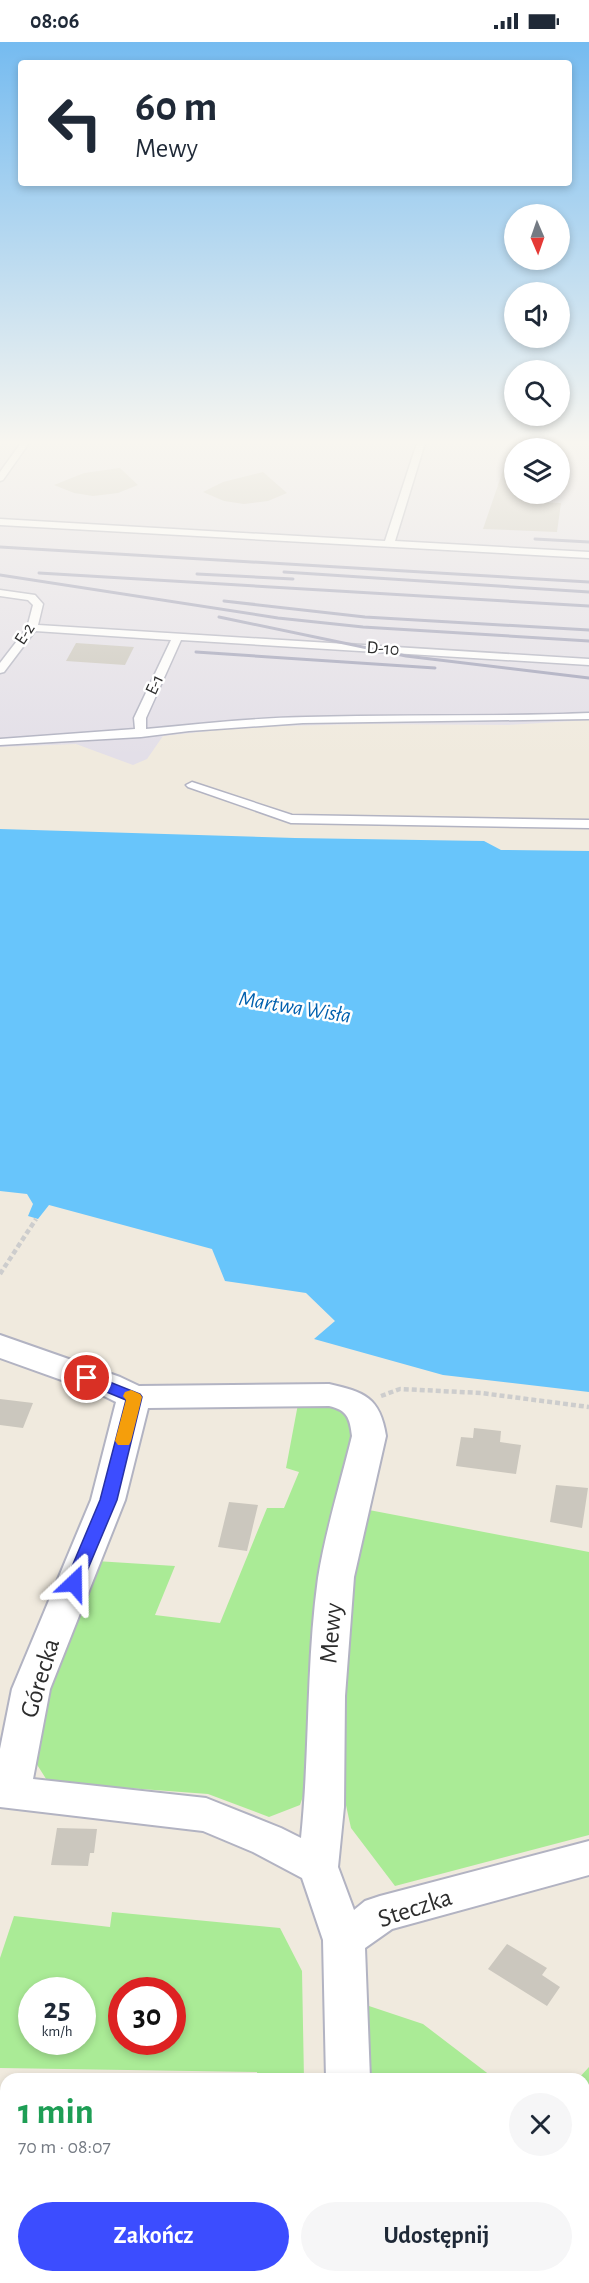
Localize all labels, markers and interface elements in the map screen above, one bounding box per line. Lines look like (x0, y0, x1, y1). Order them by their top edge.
text: 08:06 (30, 10, 79, 32)
icon: left (36, 84, 114, 162)
text: 60 m (135, 86, 217, 128)
text: Mewy (135, 135, 198, 162)
north arrow (504, 204, 570, 270)
map controls (504, 204, 570, 504)
button: sound (504, 282, 570, 348)
button: search (504, 360, 570, 426)
button: layers (504, 438, 570, 504)
street label: E-2 (12, 620, 38, 648)
street label: D-10 (366, 639, 400, 659)
street label: E-1 (143, 672, 167, 698)
water label: Martwa Wisła (237, 987, 353, 1027)
pin (61, 1352, 112, 1403)
icon: arrive (70, 1361, 103, 1394)
position arrow (42, 1551, 106, 1615)
street label: Mewy (315, 1602, 347, 1664)
street label: Górecka (16, 1635, 64, 1721)
street label: Steczka (375, 1884, 455, 1932)
speed limit sign: 30 (108, 1977, 186, 2055)
text: 25 (43, 1994, 71, 2024)
text: km/h (42, 2024, 72, 2039)
button: close (509, 2093, 572, 2156)
text: 1 min (18, 2094, 94, 2130)
text: 70 m · 08:07 (18, 2137, 111, 2157)
button: Zakończ (18, 2202, 289, 2271)
button: Udostępnij (301, 2202, 572, 2271)

